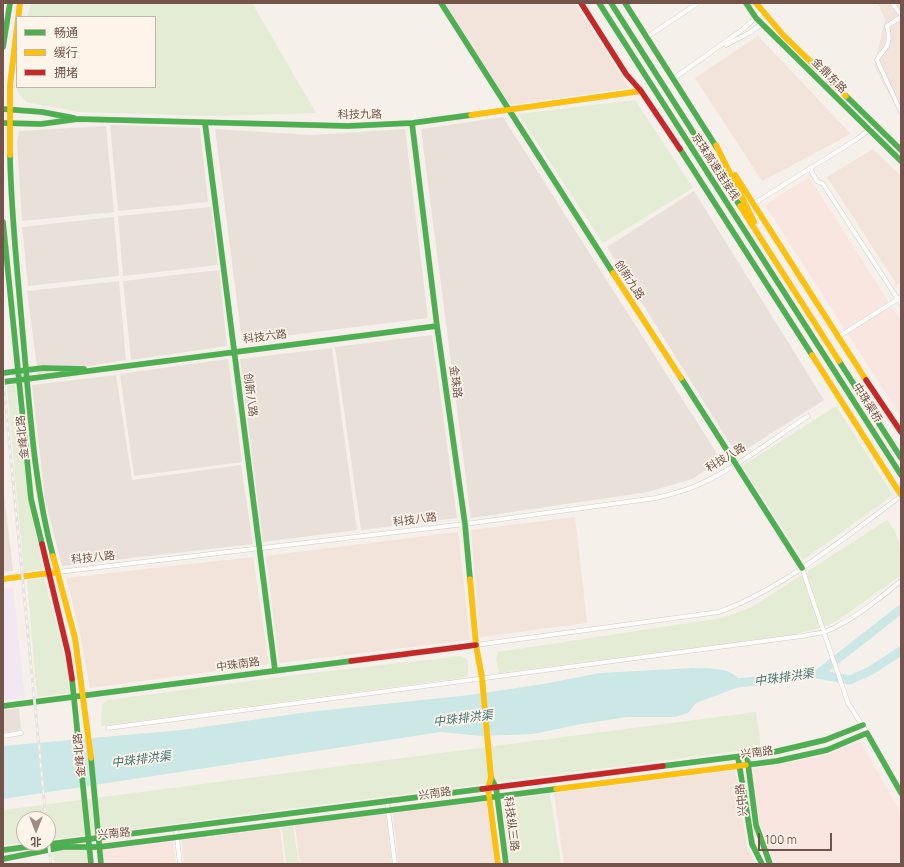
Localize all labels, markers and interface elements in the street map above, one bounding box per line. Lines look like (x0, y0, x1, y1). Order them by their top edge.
legend (16, 16, 156, 88)
text: 畅通 (54, 24, 78, 41)
text: 缓行 (54, 44, 78, 61)
street label: 金鼎东路 (809, 56, 849, 96)
text: 拥堵 (54, 64, 78, 81)
street label: 科技九路 (338, 108, 382, 122)
street label: 京珠高速连接线 (688, 131, 742, 203)
street label: 创新九路 (611, 258, 647, 302)
street label: 科技六路 (242, 328, 288, 346)
street label: 金珠路 (446, 365, 464, 399)
street label: 创新八路 (241, 372, 259, 418)
street label: 中珠渠桥 (850, 381, 884, 425)
street label: 金峰北路 (14, 414, 32, 460)
street label: 科技八路 (704, 441, 748, 475)
street label: 科技八路 (392, 511, 438, 529)
street label: 科技八路 (70, 549, 116, 567)
street label: 中珠南路 (215, 655, 261, 675)
water label: 中珠排洪渠 (753, 667, 815, 689)
water label: 中珠排洪渠 (432, 708, 494, 730)
street label: 金峰北路 (72, 733, 88, 777)
street label: 兴南路 (740, 744, 774, 762)
water label: 中珠排洪渠 (110, 749, 172, 771)
street label: 兴中路 (734, 783, 750, 817)
street label: 兴南路 (418, 785, 452, 803)
street label: 科技纵三路 (501, 796, 521, 852)
north arrow (16, 811, 56, 851)
scale bar (760, 825, 834, 851)
street label: 兴南路 (97, 826, 131, 842)
text: 100 m (765, 831, 797, 848)
text: 北 (31, 835, 42, 850)

